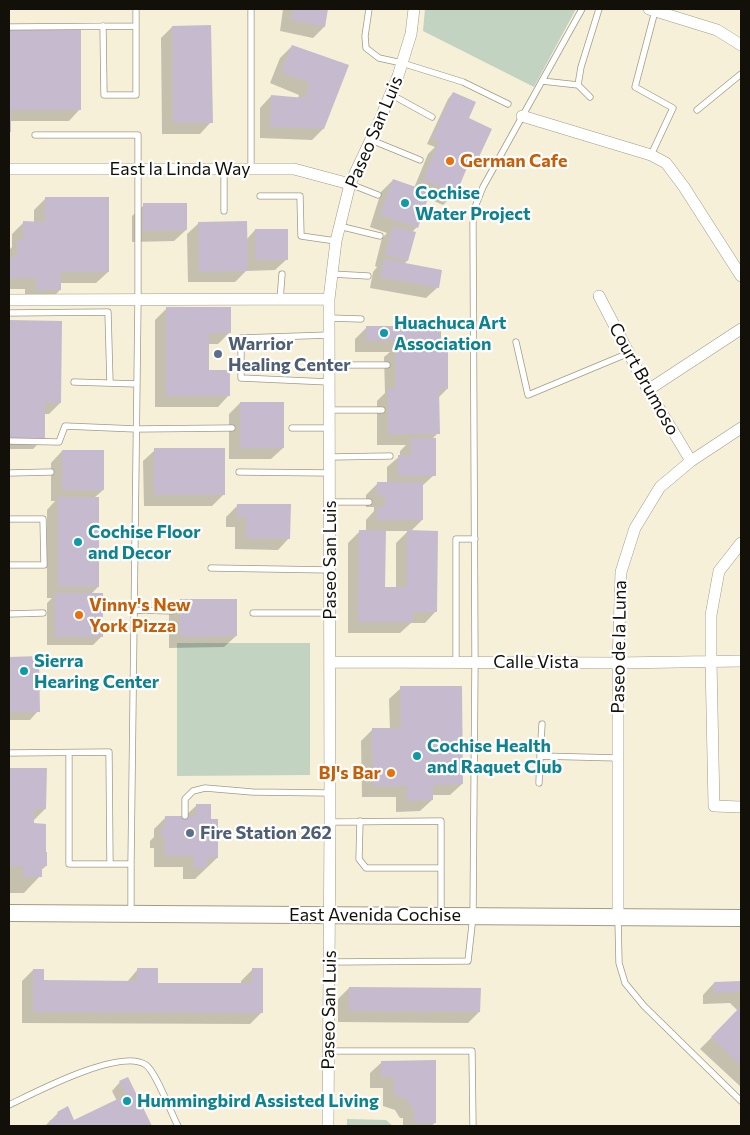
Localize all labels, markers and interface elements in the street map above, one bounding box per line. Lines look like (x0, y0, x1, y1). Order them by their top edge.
street label: Paseo San Luis (341, 73, 407, 191)
place label: German Cafe (460, 150, 567, 172)
marker: German Cafe (444, 155, 456, 167)
street label: East la Linda Way (110, 158, 250, 180)
place label: Cochise Water Project (415, 182, 531, 224)
marker: Cochise Water Project (399, 197, 411, 209)
place label: Huachuca Art Association (394, 312, 506, 354)
street label: Court Brumoso (604, 319, 684, 439)
marker: Huachuca Art Association (378, 327, 390, 339)
place label: Warrior Healing Center (228, 333, 351, 376)
marker: Warrior Healing Center (212, 348, 224, 360)
street label: Paseo San Luis (319, 500, 341, 620)
place label: Cochise Floor and Decor (88, 521, 201, 564)
marker: Cochise Floor and Decor (72, 536, 84, 548)
street label: Paseo de la Luna (607, 580, 631, 714)
place label: Vinny's New York Pizza (89, 594, 191, 636)
marker: Vinny's New York Pizza (73, 609, 85, 621)
place label: Sierra Hearing Center (34, 650, 159, 692)
street label: Calle Vista (493, 651, 579, 673)
marker: Sierra Hearing Center (18, 665, 30, 677)
place label: Cochise Health and Raquet Club (427, 735, 562, 778)
marker: Cochise Health and Raquet Club (411, 750, 423, 762)
place label: BJ's Bar (319, 762, 381, 784)
marker: BJ's Bar (385, 767, 397, 779)
place label: Fire Station 262 (200, 822, 332, 844)
marker: Fire Station 262 (184, 827, 196, 839)
street label: East Avenida Cochise (289, 904, 461, 926)
street label: Paseo San Luis (317, 950, 341, 1070)
place label: Hummingbird Assisted Living (137, 1090, 379, 1112)
marker: Hummingbird Assisted Living (121, 1095, 133, 1107)

